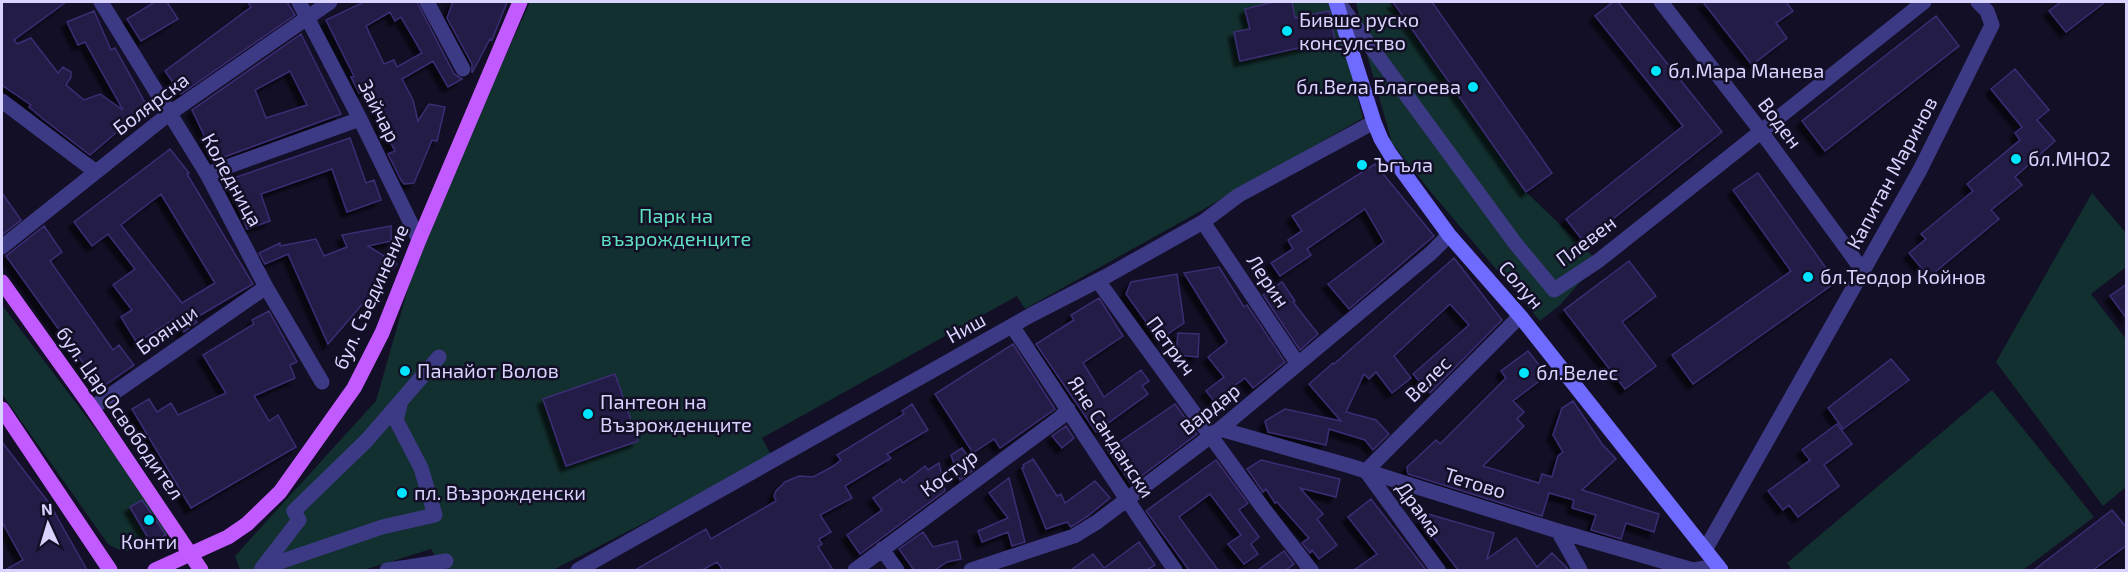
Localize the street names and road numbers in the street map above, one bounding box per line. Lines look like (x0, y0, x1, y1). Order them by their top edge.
street label: Болярска (108, 67, 193, 139)
street label: Зайчар (354, 75, 406, 146)
street label: Воден (1754, 92, 1808, 153)
street label: Капитан Маринов (1841, 92, 1941, 253)
street label: Коледница (197, 129, 268, 230)
street label: Плевен (1551, 210, 1620, 271)
street label: бул. Съединение (327, 220, 414, 373)
street label: Лерин (1242, 249, 1295, 312)
street label: Солун (1494, 255, 1549, 314)
street label: Боянци (131, 299, 202, 359)
street label: Ниш (942, 307, 989, 348)
street label: Петрич (1142, 311, 1201, 380)
street label: бул. Цар Освободител (51, 321, 190, 504)
street label: Велес (1399, 350, 1455, 406)
street label: Яне Сандански (1064, 371, 1160, 502)
street label: Вардар (1175, 377, 1244, 439)
street label: Костур (915, 443, 982, 502)
street label: Тетово (1441, 461, 1509, 503)
street label: Драма (1392, 476, 1448, 541)

